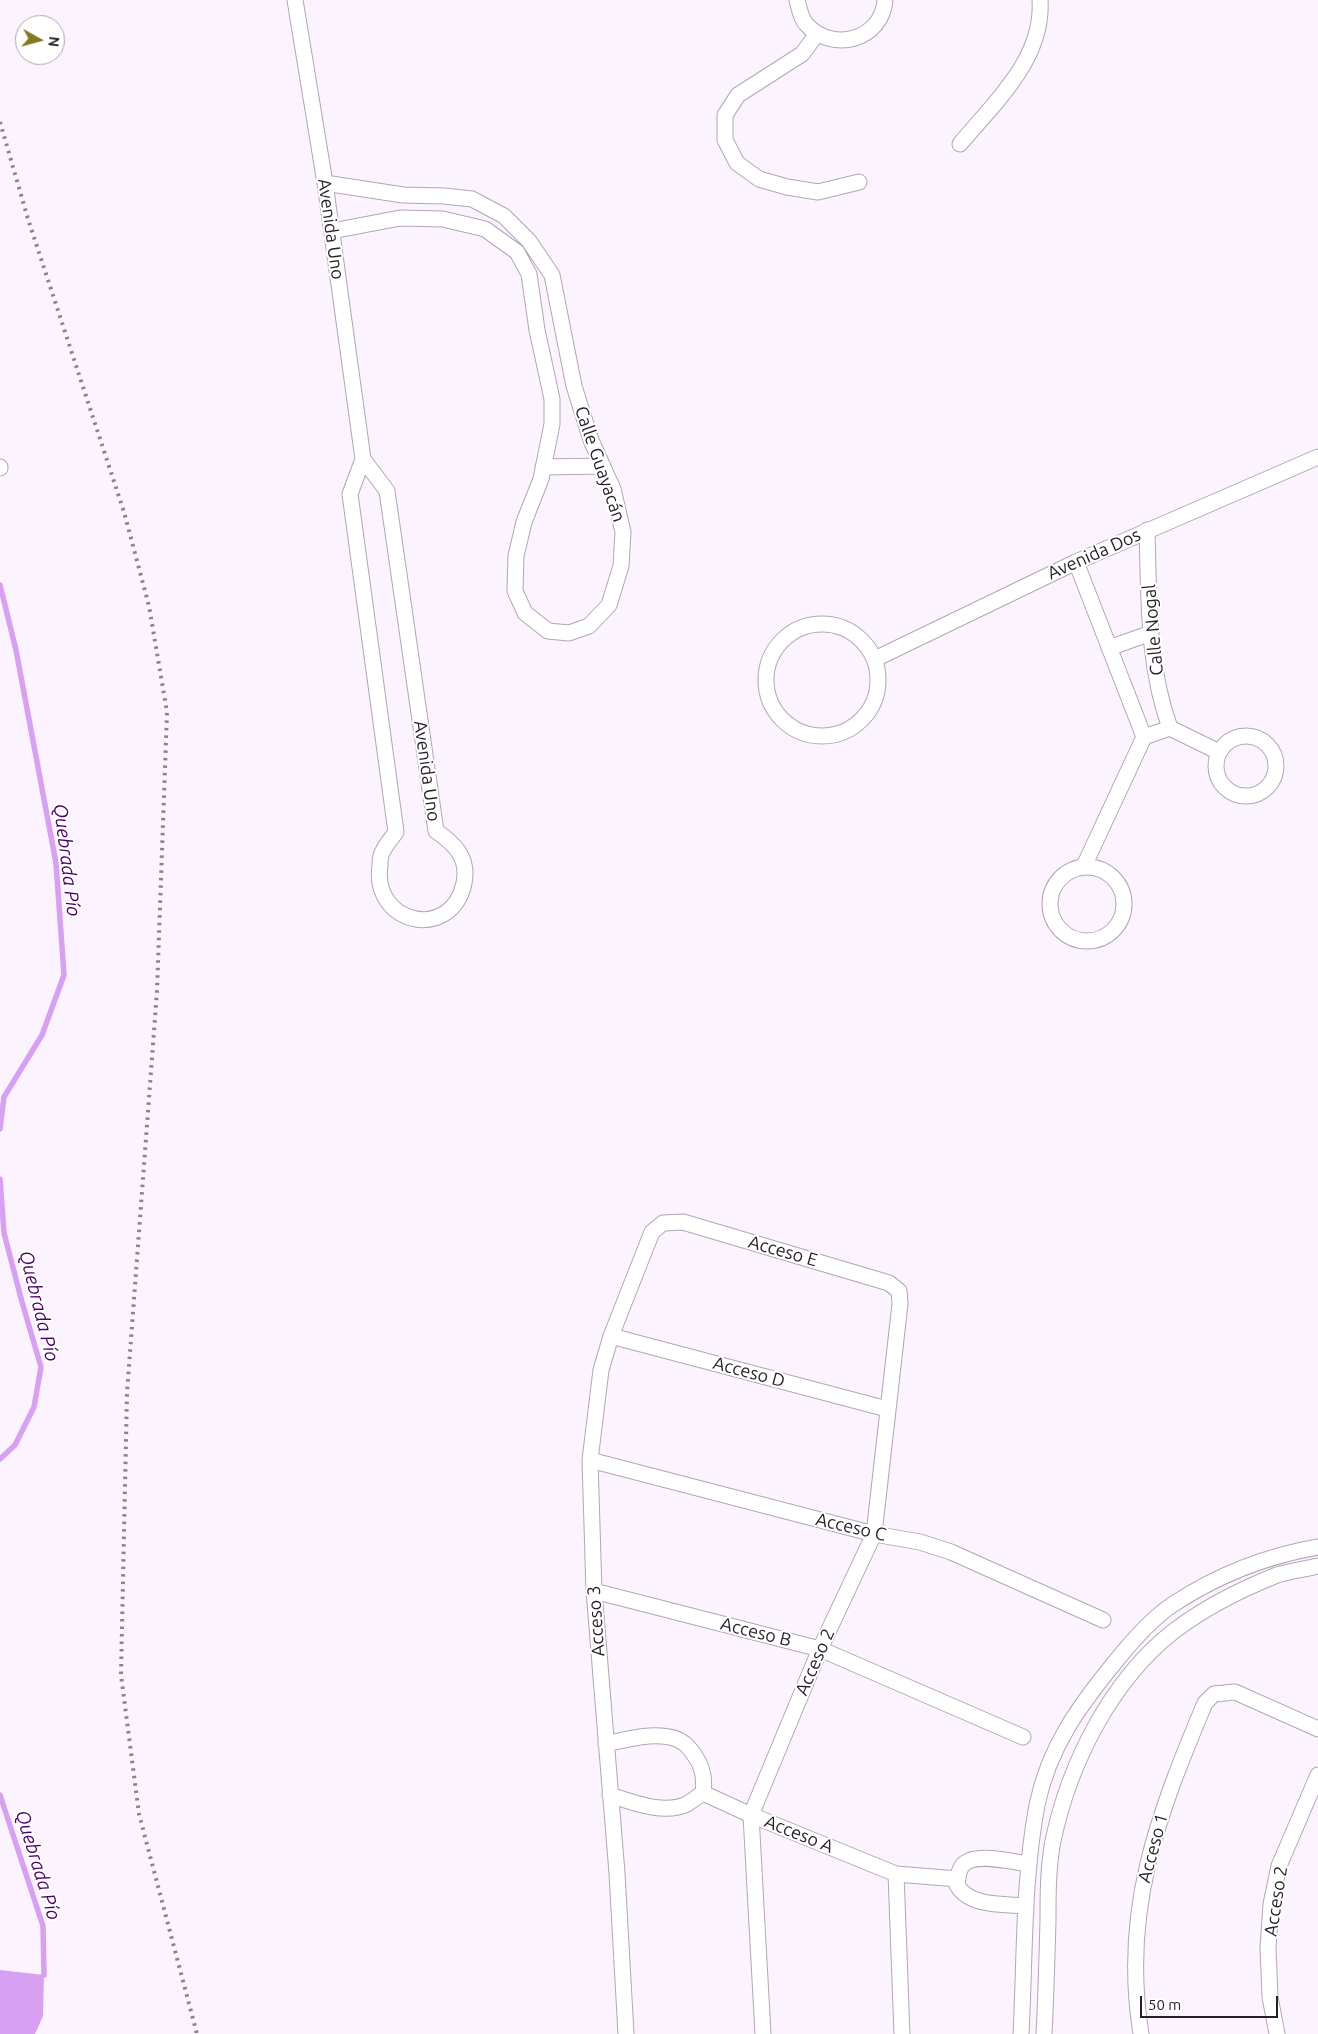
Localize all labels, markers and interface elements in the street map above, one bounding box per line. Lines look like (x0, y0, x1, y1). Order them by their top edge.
north arrow (15, 15, 65, 65)
text: N (45, 36, 62, 48)
street label: Avenida Uno (313, 177, 349, 281)
street label: Calle Guayacán (570, 403, 630, 525)
street label: Avenida Dos (1044, 524, 1144, 584)
street label: Calle Nogal (1138, 583, 1168, 677)
street label: Avenida Uno (409, 719, 445, 823)
water label: Quebrada Pío (49, 802, 85, 918)
street label: Acceso E (746, 1231, 820, 1271)
water label: Quebrada Pío (14, 1248, 64, 1364)
street label: Acceso D (711, 1352, 787, 1392)
street label: Acceso C (814, 1508, 888, 1546)
street label: Acceso 3 (583, 1585, 609, 1657)
street label: Acceso B (718, 1613, 794, 1651)
street label: Acceso 2 (791, 1625, 839, 1699)
water label: Quebrada Pío (11, 1807, 65, 1923)
street label: Acceso A (761, 1810, 837, 1858)
street label: Acceso 1 (1133, 1811, 1173, 1885)
street label: Acceso 2 (1260, 1864, 1292, 1938)
scale bar (1143, 1986, 1280, 2018)
text: 50 m (1148, 1996, 1181, 2013)

